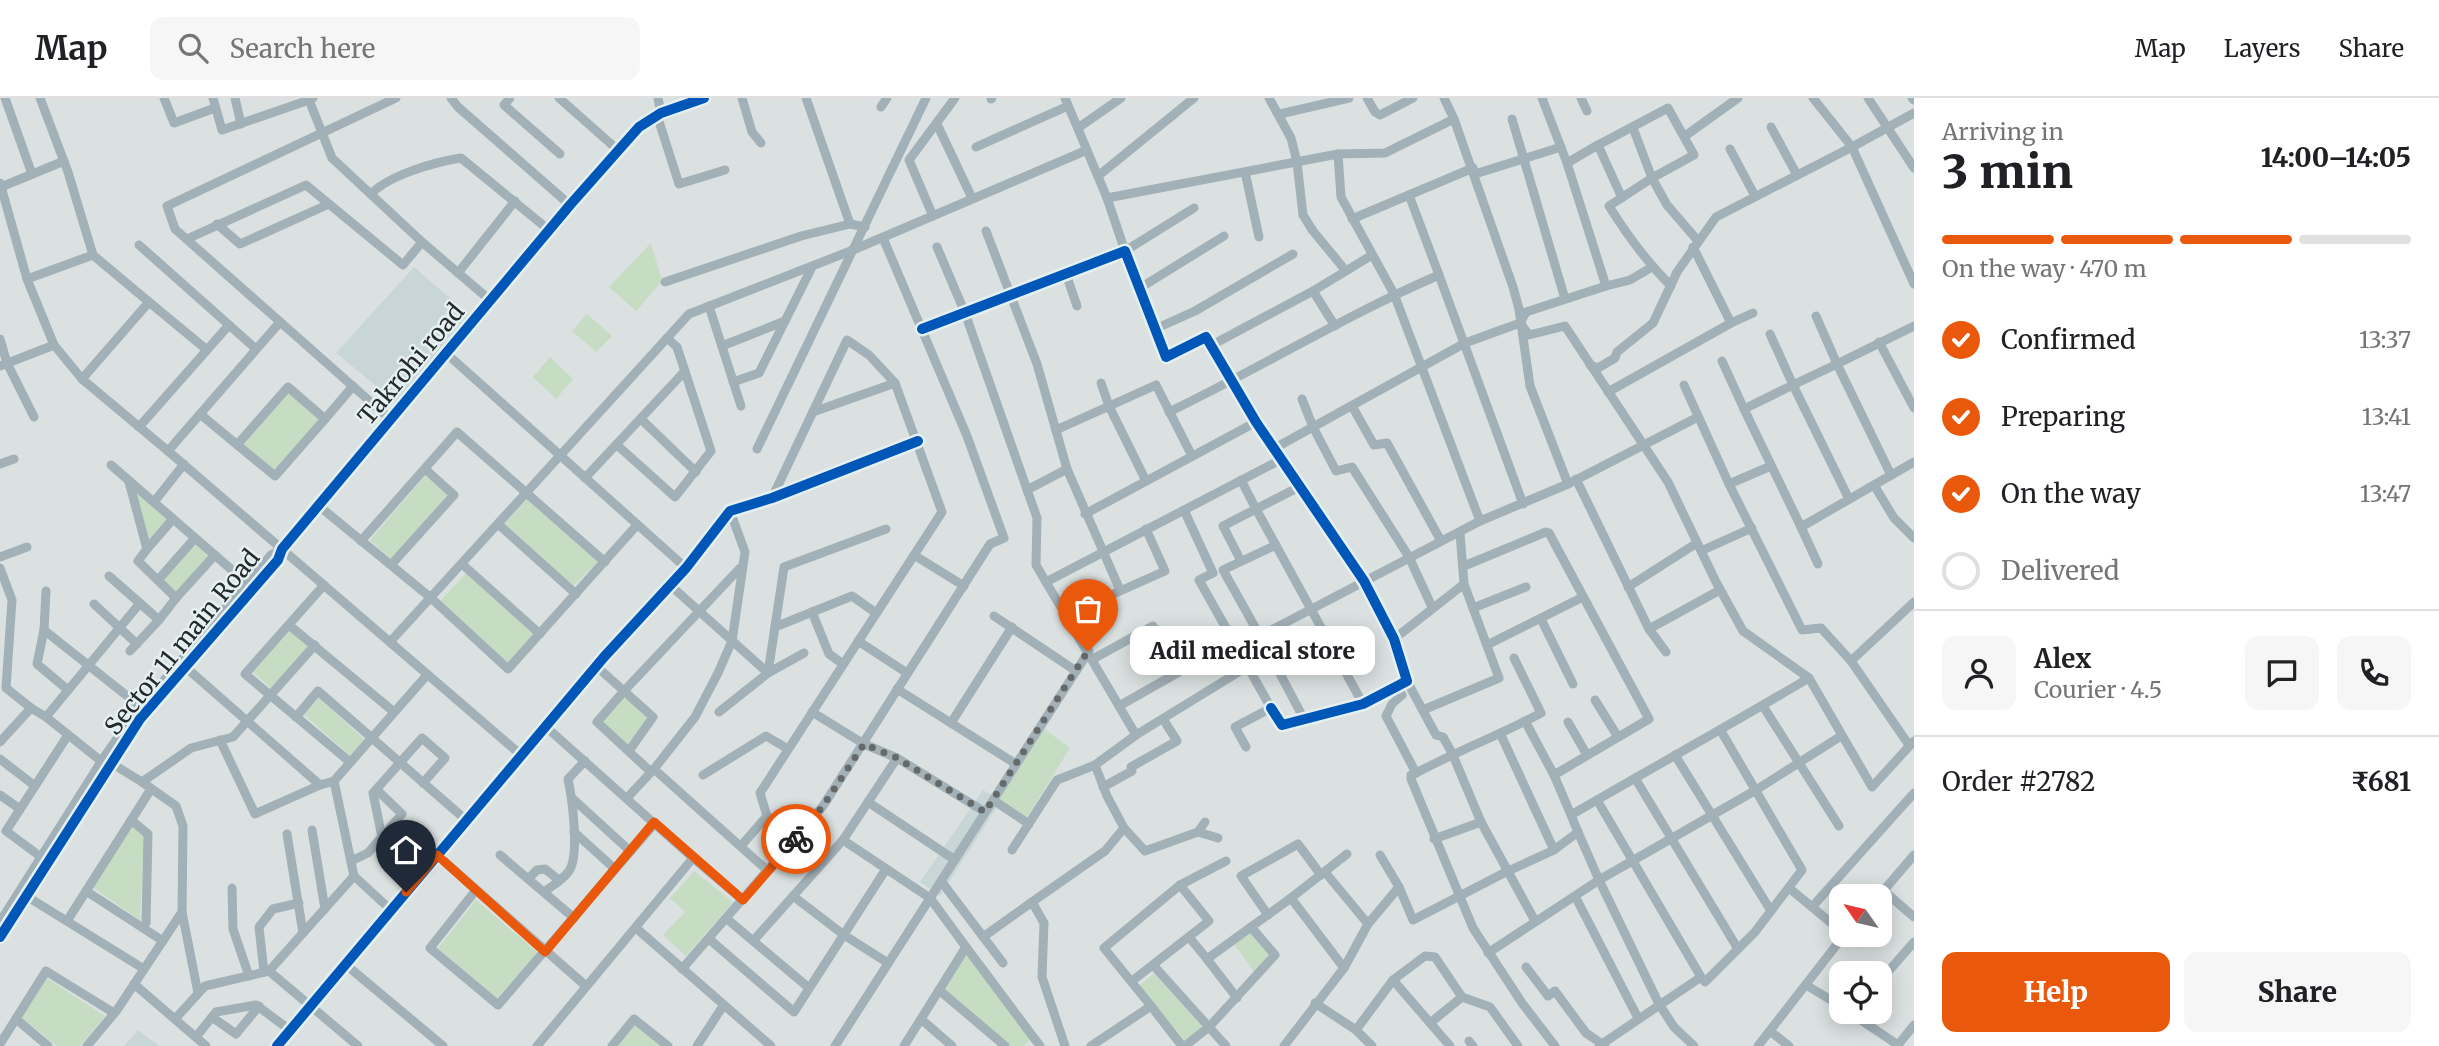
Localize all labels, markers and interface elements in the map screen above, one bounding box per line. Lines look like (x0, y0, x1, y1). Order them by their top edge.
search box (150, 17, 640, 80)
text: Map (35, 28, 108, 69)
icon: search (174, 29, 212, 67)
text: Search here (230, 32, 375, 65)
text: Map (2135, 33, 2186, 64)
text: Layers (2224, 33, 2300, 64)
text: Share (2338, 33, 2404, 64)
text: Arriving in (1942, 117, 2064, 146)
text: 14:00–14:05 (2261, 141, 2411, 174)
text: 3 min (1942, 143, 2073, 201)
text: On the way · 470 m (1942, 254, 2147, 283)
street label: Takrohi road (351, 297, 471, 431)
icon: check (1942, 321, 1980, 359)
text: Confirmed (2001, 323, 2136, 356)
text: 13:37 (2359, 325, 2411, 354)
icon: check (1942, 398, 1980, 436)
text: Preparing (2001, 400, 2125, 433)
text: 13:41 (2362, 402, 2411, 431)
icon: check (1942, 475, 1980, 513)
text: On the way (2001, 477, 2141, 510)
text: 13:47 (2360, 479, 2411, 508)
street label: Sector 11 main Road (98, 543, 266, 741)
text: Delivered (2001, 554, 2120, 587)
pin (1058, 579, 1118, 651)
icon: bag (1069, 590, 1107, 628)
callout: Adil medical store (1130, 626, 1375, 676)
text: Adil medical store (1150, 636, 1355, 665)
button: person (1942, 636, 2016, 710)
button: chat (2245, 636, 2319, 710)
button: phone (2337, 636, 2411, 710)
text: Alex (2034, 642, 2091, 675)
text: Courier · 4.5 (2034, 675, 2162, 704)
text: Order #2782 (1942, 765, 2095, 798)
text: ₹681 (2351, 765, 2411, 798)
courier (761, 804, 831, 874)
pin (376, 820, 436, 892)
icon: bike (777, 820, 815, 858)
icon: home (387, 831, 425, 869)
north arrow (1829, 884, 1892, 947)
map controls (1829, 884, 1892, 1024)
button: Help (1942, 952, 2170, 1032)
button: Share (2184, 952, 2411, 1032)
button: locate (1829, 961, 1892, 1024)

